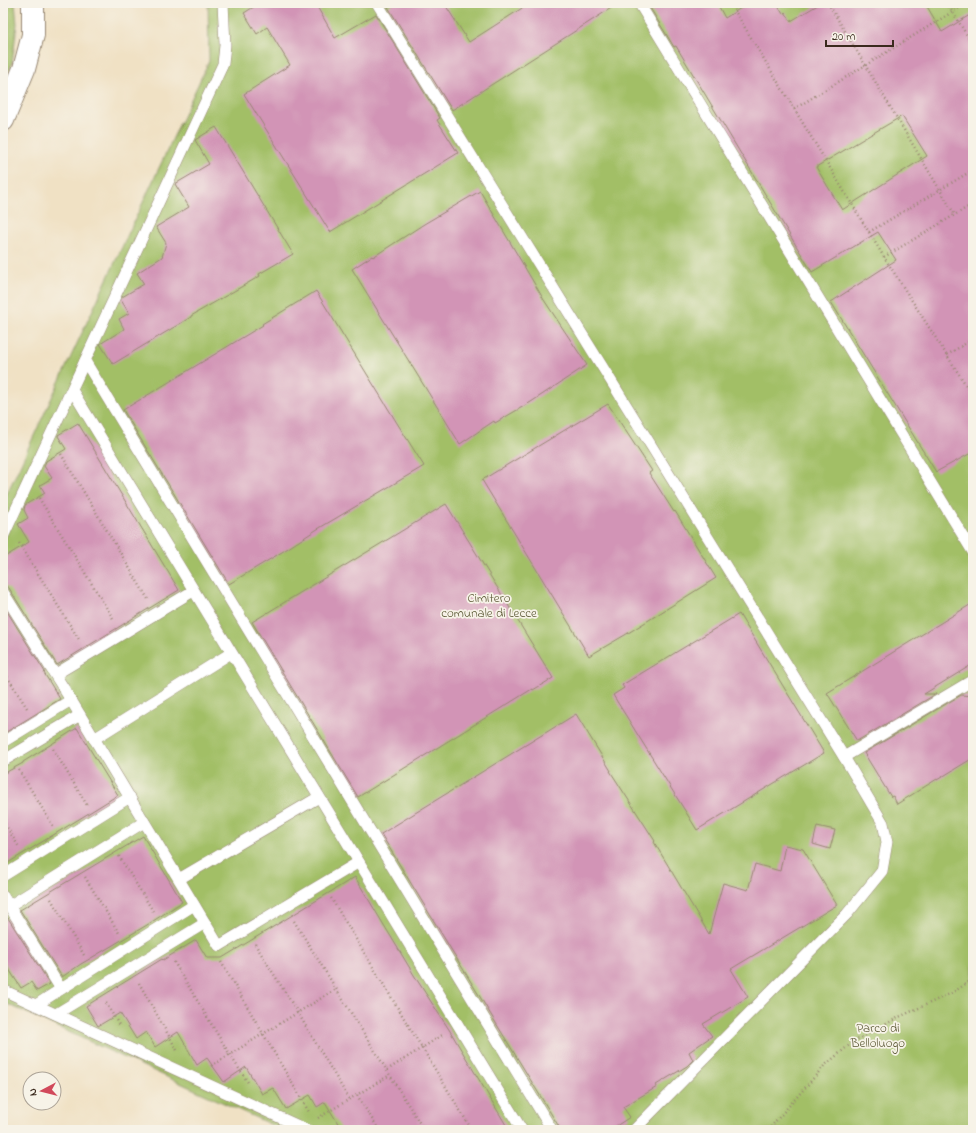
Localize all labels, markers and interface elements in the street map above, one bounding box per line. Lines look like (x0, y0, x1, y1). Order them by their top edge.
scale bar (826, 22, 893, 48)
text: 20 m (832, 28, 855, 46)
park label: Cimitero comunale di Lecce (441, 589, 537, 623)
park label: Parco di Belloluogo (850, 1019, 905, 1054)
north arrow (22, 1071, 62, 1111)
text: N (25, 1087, 41, 1097)

